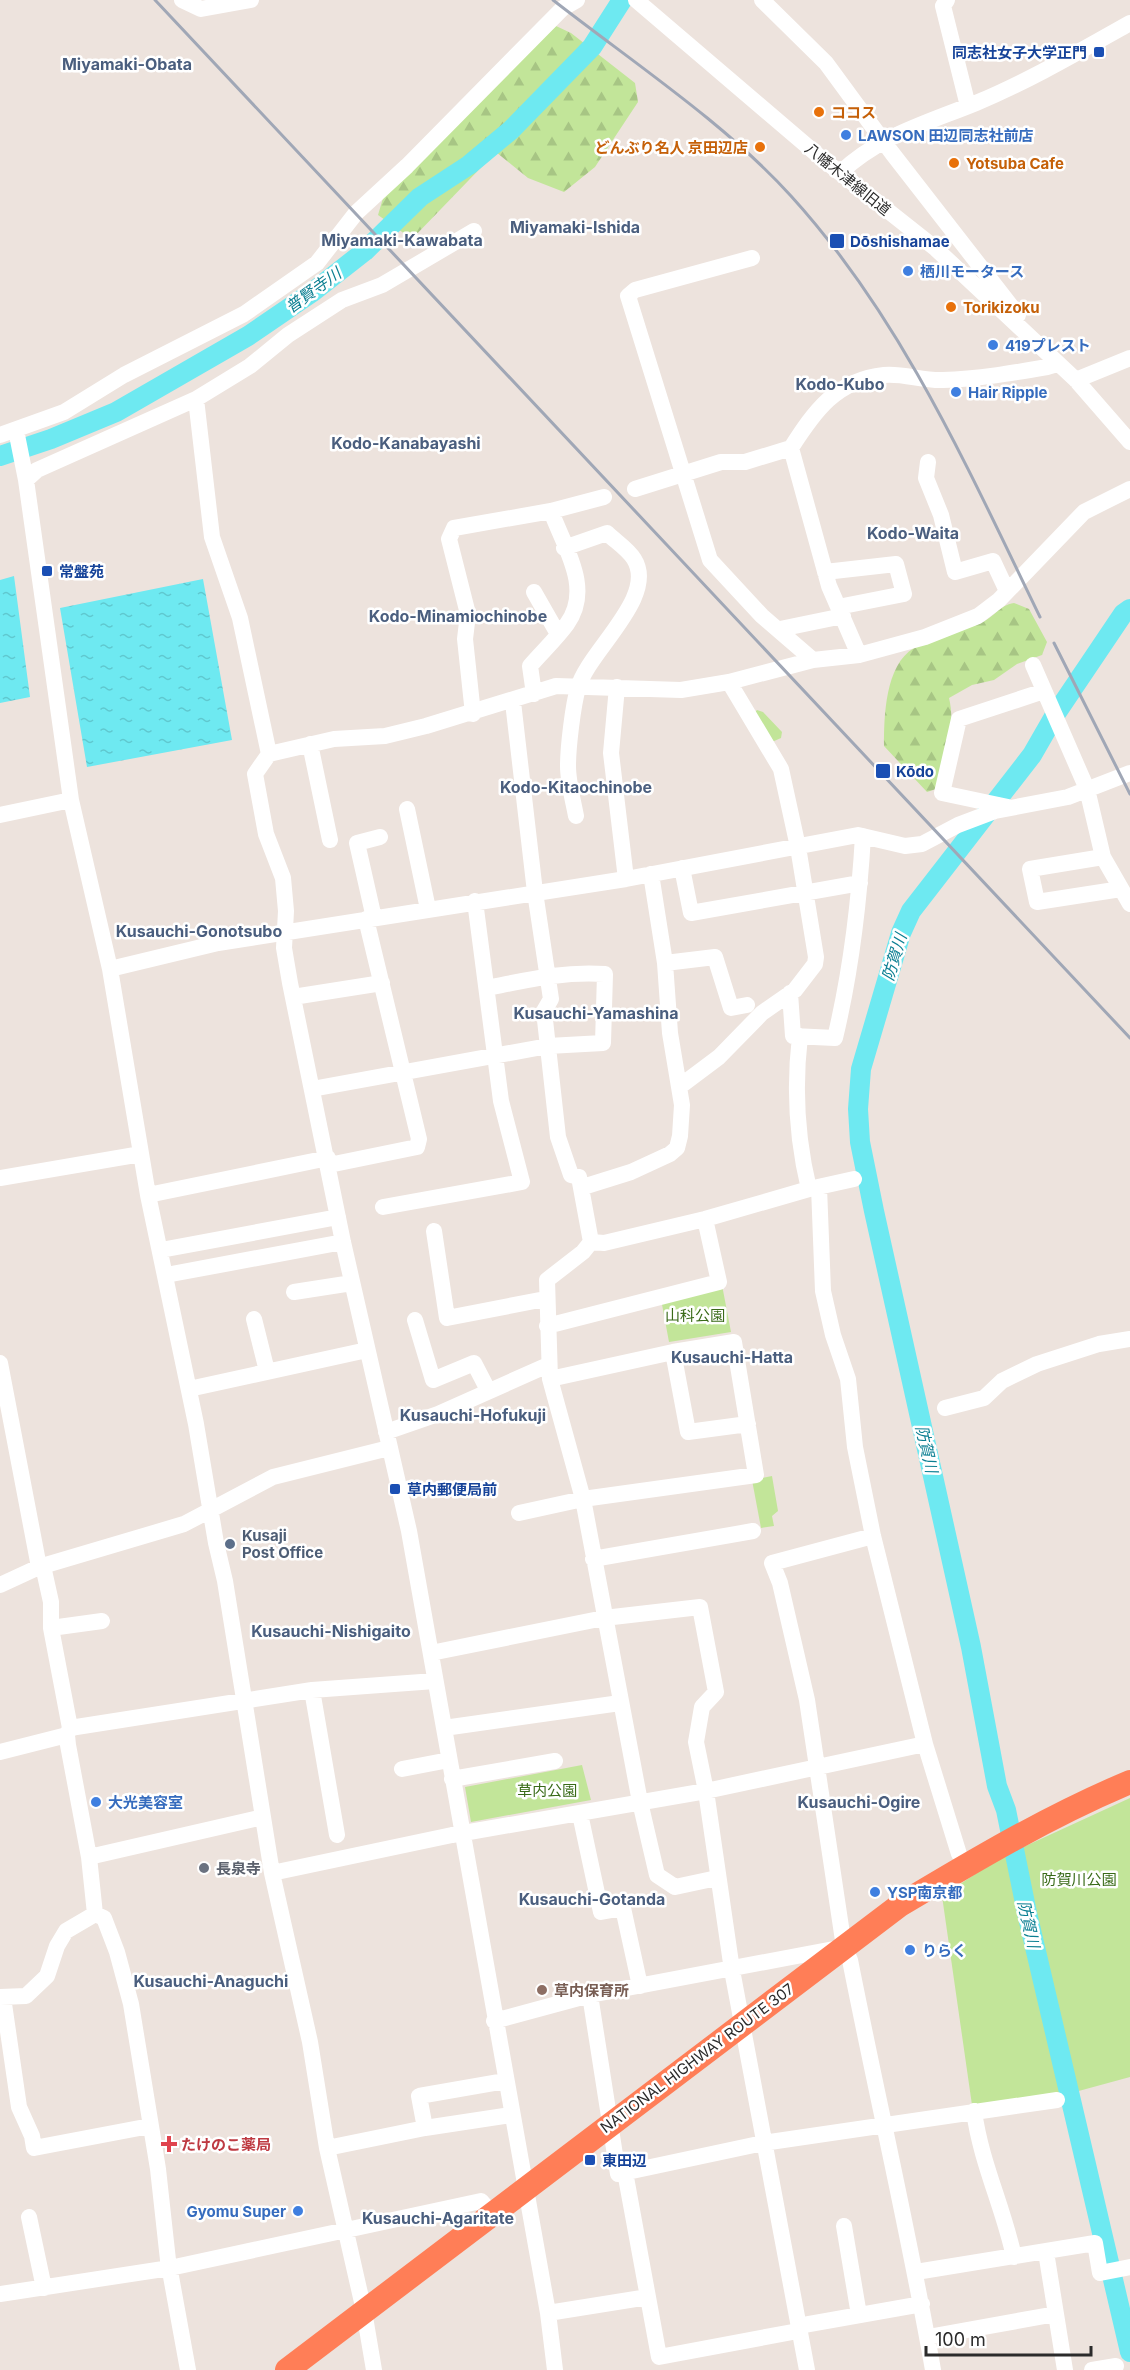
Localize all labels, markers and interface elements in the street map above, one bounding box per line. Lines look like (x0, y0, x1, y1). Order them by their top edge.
place label: 同志社女子大学正門 (952, 43, 1087, 62)
marker: 同志社女子大学正門 (1092, 45, 1106, 59)
district label: Miyamaki-Obata (62, 54, 192, 74)
place label: ココス (831, 103, 876, 122)
marker: ココス (812, 105, 826, 119)
place label: LAWSON 田辺同志社前店 (858, 126, 1033, 145)
marker: LAWSON 田辺同志社前店 (839, 128, 853, 142)
place label: どんぶり名人 京田辺店 (594, 138, 748, 157)
street label: 八幡木津線旧道 (801, 139, 895, 219)
marker: どんぶり名人 京田辺店 (753, 140, 767, 154)
place label: Yotsuba Cafe (966, 154, 1064, 173)
marker: Yotsuba Cafe (947, 156, 961, 170)
district label: Miyamaki-Ishida (510, 217, 640, 237)
district label: Miyamaki-Kawabata (321, 230, 483, 250)
marker: Dōshishamae (828, 232, 846, 250)
place label: Dōshishamae (850, 232, 950, 251)
water label: 普賢寺川 (281, 262, 346, 317)
place label: 栖川モータース (920, 262, 1024, 281)
marker: 栖川モータース (901, 264, 915, 278)
place label: Torikizoku (963, 298, 1040, 317)
marker: Torikizoku (944, 300, 958, 314)
place label: 419プレスト (1005, 336, 1091, 355)
marker: 419プレスト (986, 338, 1000, 352)
district label: Kodo-Kubo (796, 374, 885, 394)
place label: Hair Ripple (968, 383, 1048, 402)
marker: Hair Ripple (949, 385, 963, 399)
district label: Kodo-Kanabayashi (331, 433, 481, 453)
district label: Kodo-Waita (867, 523, 959, 543)
place label: 常盤苑 (59, 562, 104, 581)
marker: 常盤苑 (40, 564, 54, 578)
district label: Kodo-Minamiochinobe (369, 606, 547, 626)
marker: Kōdo (874, 762, 892, 780)
place label: Kōdo (896, 762, 934, 781)
district label: Kodo-Kitaochinobe (500, 777, 652, 797)
district label: Kusauchi-Gonotsubo (116, 921, 282, 941)
water label: 防賀川 (877, 929, 911, 983)
district label: Kusauchi-Yamashina (513, 1003, 679, 1023)
park label: 山科公園 (665, 1306, 725, 1325)
district label: Kusauchi-Hatta (671, 1347, 793, 1367)
district label: Kusauchi-Hofukuji (400, 1405, 546, 1425)
water label: 防賀川 (912, 1423, 943, 1477)
place label: 草内郵便局前 (407, 1480, 497, 1499)
marker: 草内郵便局前 (388, 1482, 402, 1496)
place label: Kusaji Post Office (242, 1526, 323, 1562)
marker: Kusaji Post Office (223, 1537, 237, 1551)
district label: Kusauchi-Nishigaito (251, 1621, 411, 1641)
park label: 草内公園 (517, 1781, 577, 1800)
district label: Kusauchi-Ogire (798, 1792, 920, 1812)
place label: 大光美容室 (108, 1793, 183, 1812)
marker: 大光美容室 (89, 1795, 103, 1809)
place label: 長泉寺 (216, 1859, 261, 1878)
marker: 長泉寺 (197, 1861, 211, 1875)
park label: 防賀川公園 (1041, 1870, 1117, 1889)
place label: YSP南京都 (887, 1883, 963, 1902)
marker: YSP南京都 (868, 1885, 882, 1899)
district label: Kusauchi-Gotanda (519, 1889, 665, 1909)
water label: 防賀川 (1014, 1898, 1045, 1952)
place label: りらく (922, 1941, 967, 1960)
marker: りらく (903, 1943, 917, 1957)
district label: Kusauchi-Anaguchi (134, 1971, 288, 1991)
street label: NATIONAL HIGHWAY ROUTE 307 (597, 1979, 797, 2137)
place label: 草内保育所 (554, 1981, 629, 2000)
marker: 草内保育所 (535, 1983, 549, 1997)
place label: たけのこ薬局 (181, 2135, 271, 2154)
marker: たけのこ薬局 (162, 2137, 176, 2151)
place label: 東田辺 (602, 2151, 647, 2170)
marker: 東田辺 (583, 2153, 597, 2167)
place label: Gyomu Super (187, 2202, 286, 2221)
marker: Gyomu Super (291, 2204, 305, 2218)
district label: Kusauchi-Agaritate (362, 2208, 514, 2228)
scale bar (926, 2319, 1091, 2357)
text: 100 m (935, 2329, 986, 2350)

